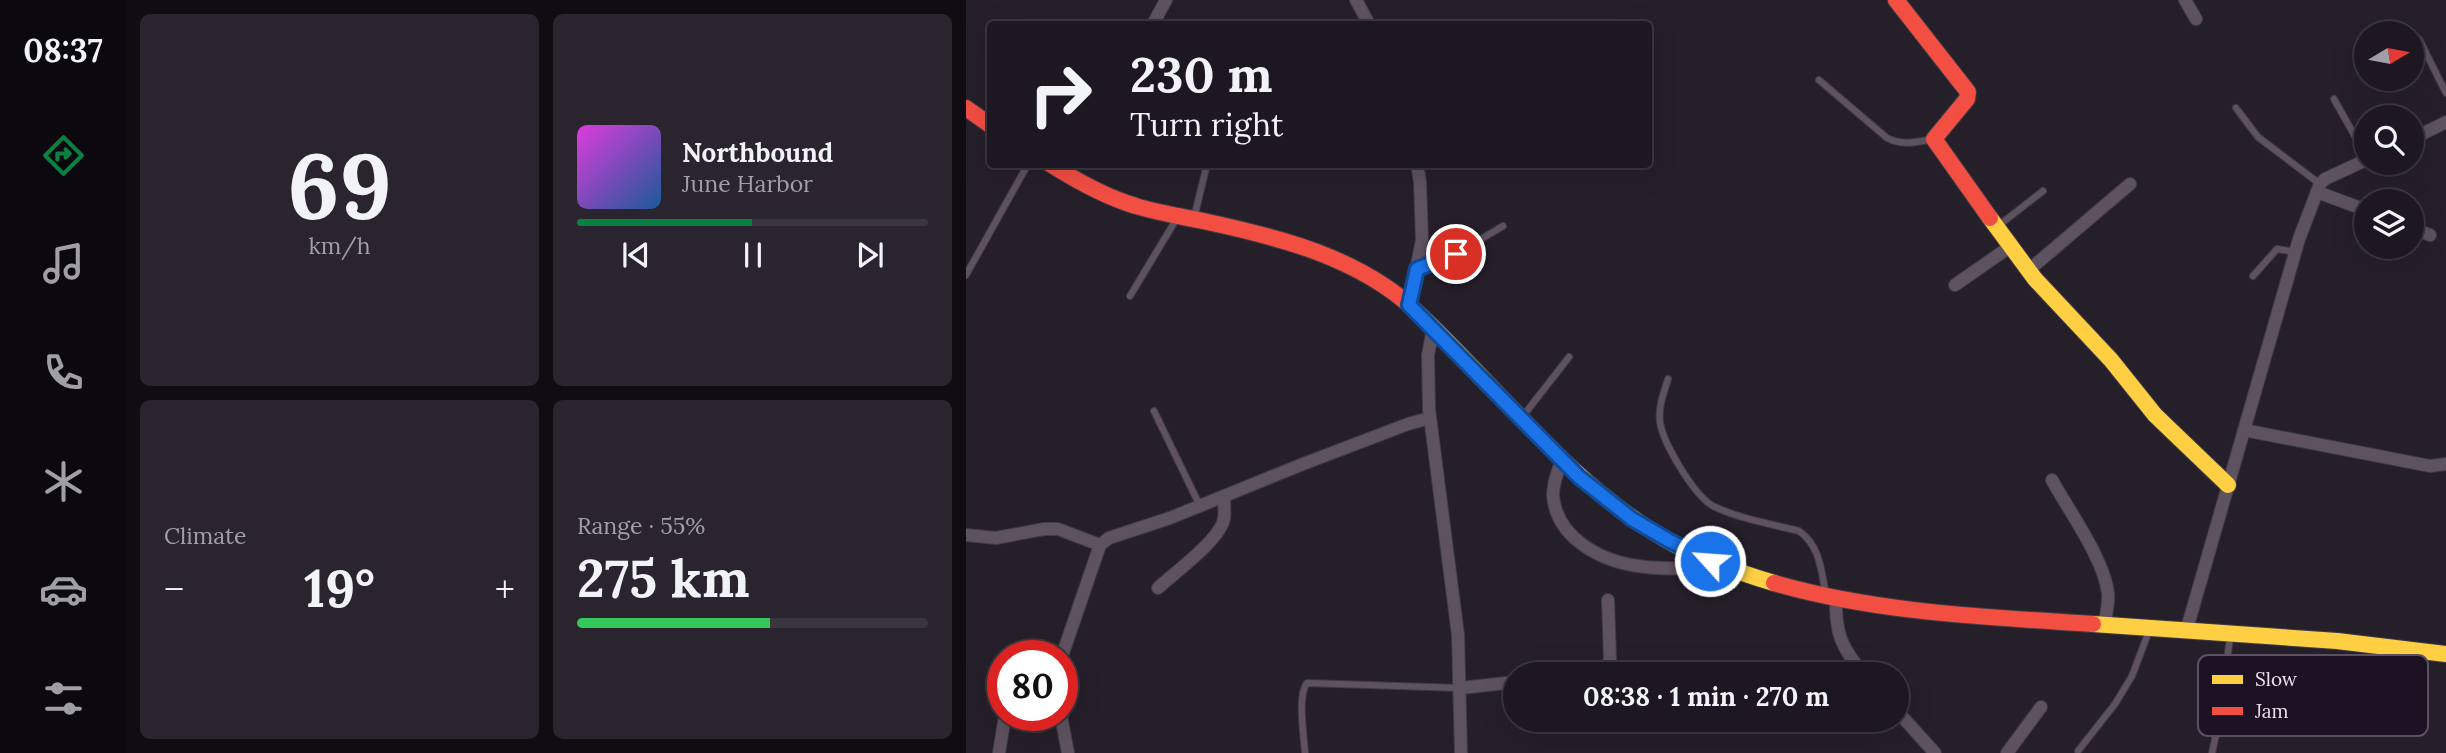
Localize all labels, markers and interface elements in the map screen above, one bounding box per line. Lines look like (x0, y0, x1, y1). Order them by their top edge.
north arrow (2354, 21, 2424, 91)
map controls (2354, 21, 2424, 259)
text: 08:37 (23, 30, 103, 71)
text: 230 m (1130, 43, 1273, 105)
icon: right (1015, 49, 1106, 140)
text: Turn right (1130, 104, 1283, 145)
button: search (2354, 105, 2424, 175)
text: 69 (287, 127, 392, 244)
icon: directions (39, 131, 88, 180)
text: Northbound (682, 136, 833, 169)
text: June Harbor (682, 169, 813, 198)
button: layers (2354, 189, 2424, 259)
pin (1426, 224, 1486, 284)
text: km/h (308, 231, 371, 260)
icon: arrive (1437, 235, 1475, 273)
icon: previous (617, 236, 655, 274)
icon: pause (734, 236, 772, 274)
icon: next (851, 236, 889, 274)
icon: music (39, 239, 88, 288)
icon: phone (39, 348, 88, 397)
icon: climate (39, 457, 88, 506)
text: Range · 55% (577, 511, 705, 540)
text: Climate (164, 521, 246, 550)
position arrow (1673, 524, 1747, 598)
text: 275 km (577, 545, 750, 611)
text: 19° (304, 555, 375, 621)
icon: car (39, 565, 88, 614)
text: − (164, 565, 184, 613)
text: + (495, 565, 515, 613)
speed limit sign: 80 (987, 640, 1078, 731)
legend (2198, 655, 2428, 736)
text: Slow (2255, 667, 2298, 691)
icon: filters (39, 674, 88, 723)
text: 08:38 · 1 min · 270 m (1583, 680, 1829, 713)
text: Jam (2254, 699, 2289, 723)

